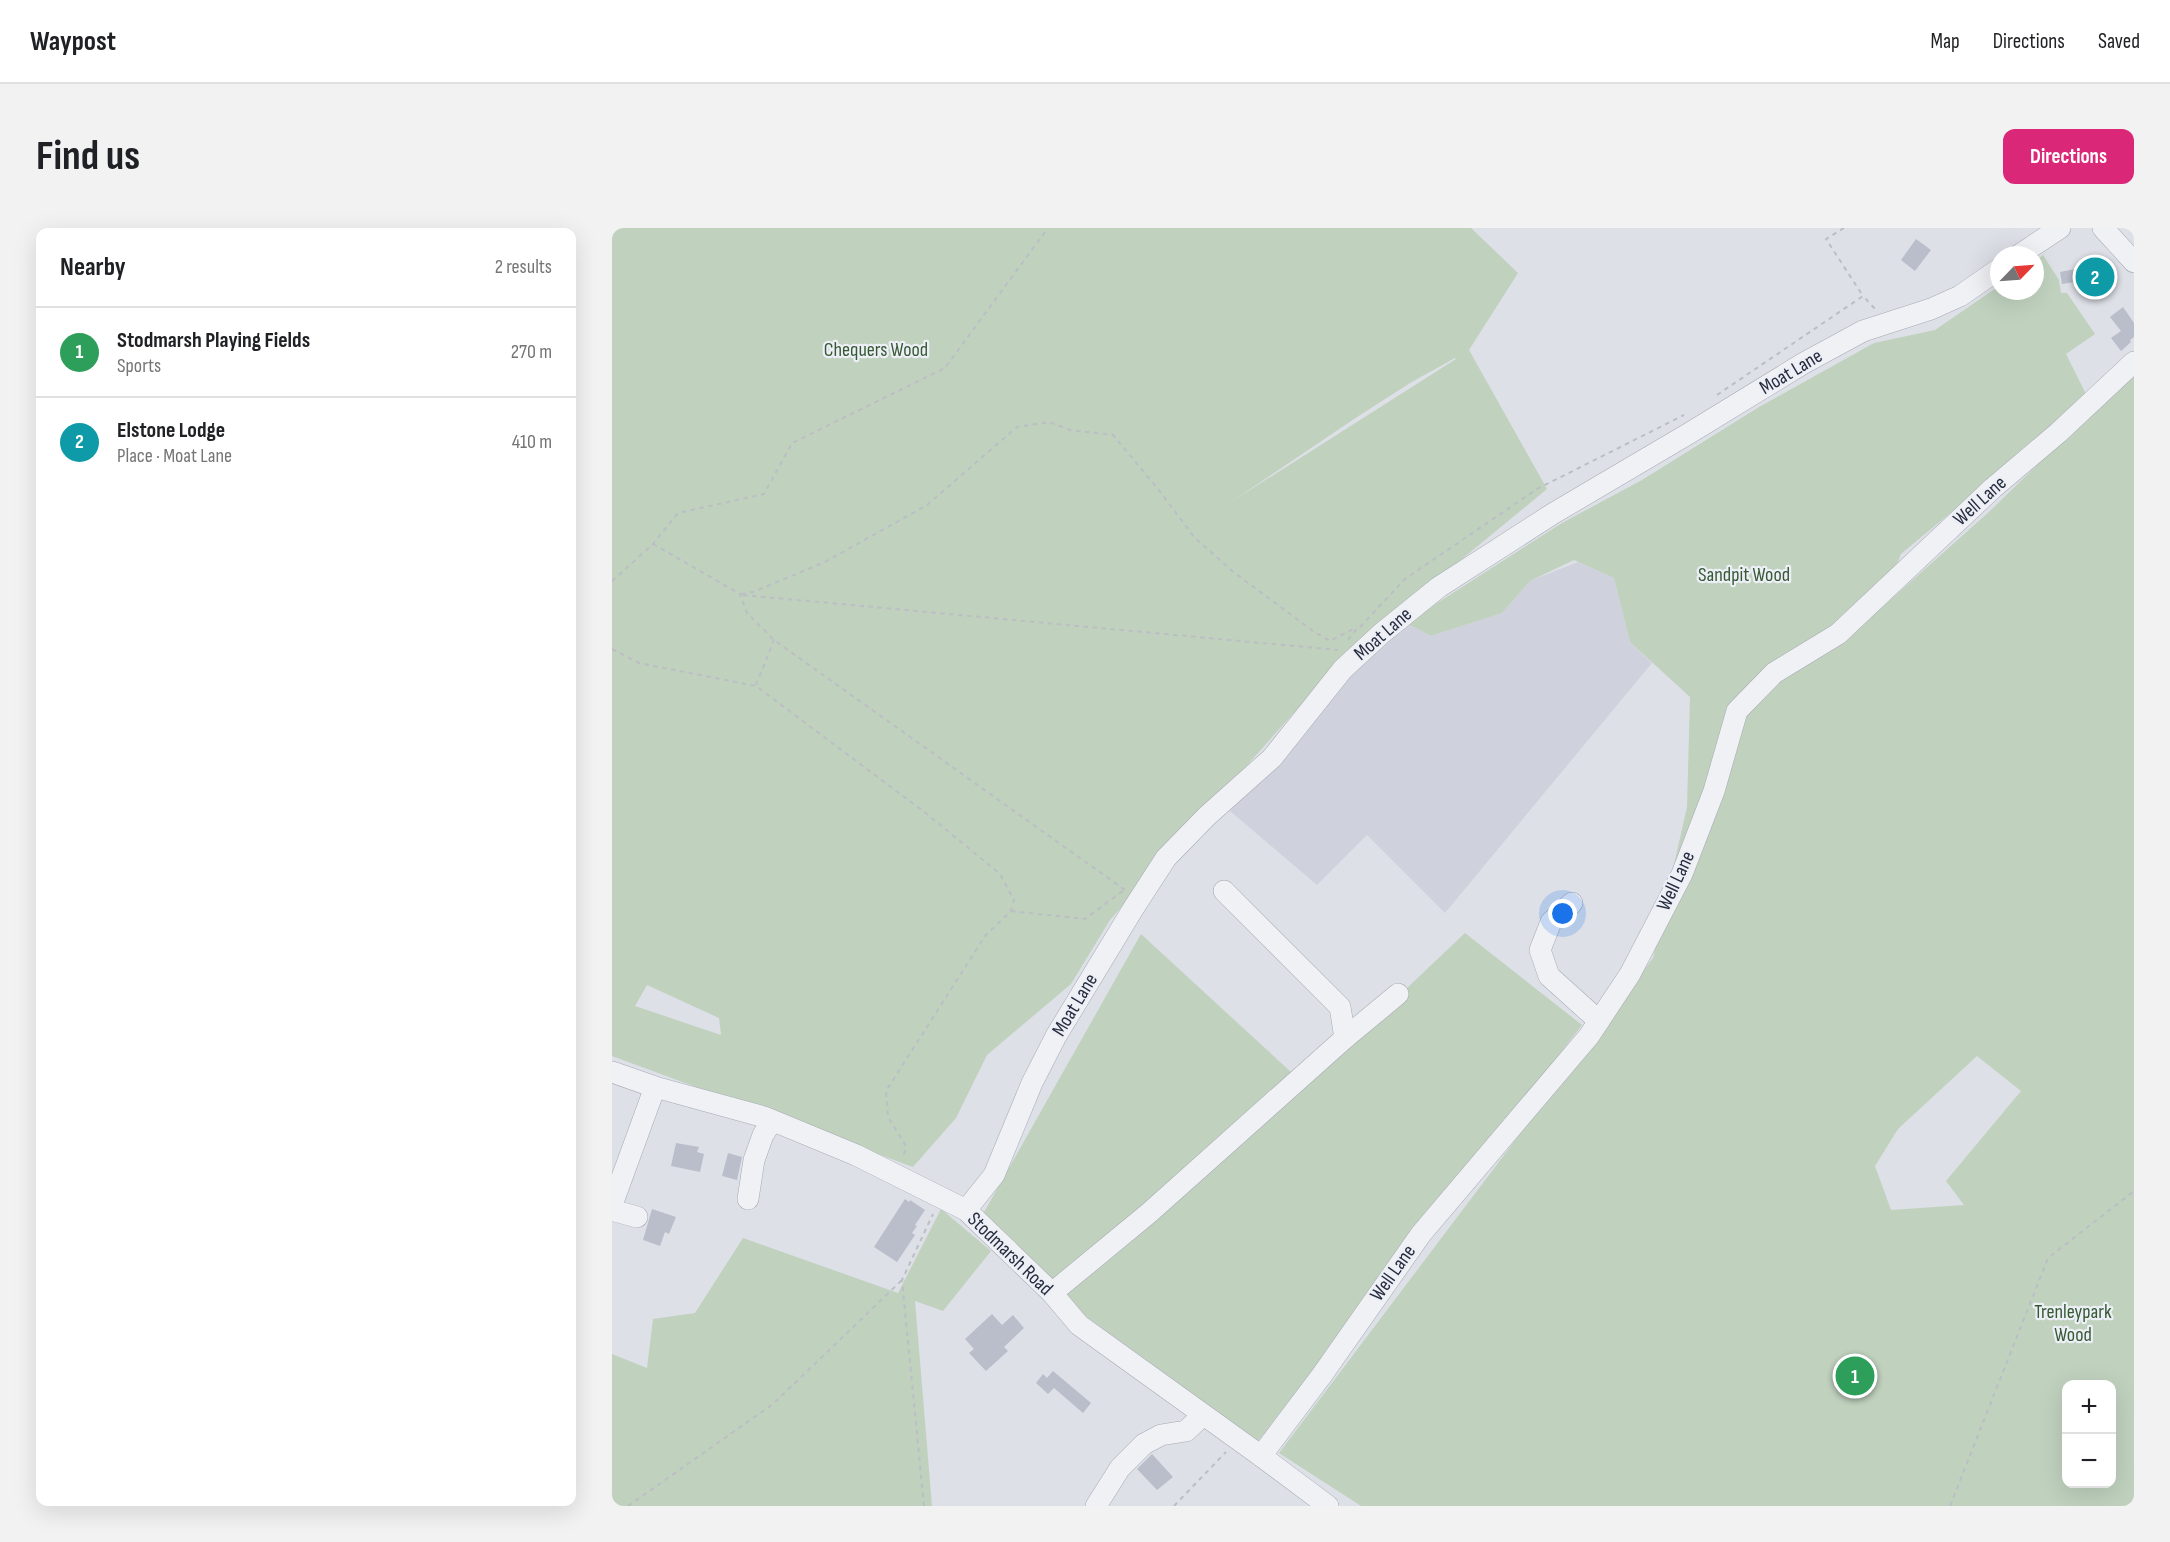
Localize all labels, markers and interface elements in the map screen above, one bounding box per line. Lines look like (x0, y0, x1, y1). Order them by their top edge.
text: Waypost (30, 25, 116, 58)
text: Map (1930, 29, 1960, 54)
text: Directions (1993, 29, 2065, 54)
text: Saved (2098, 29, 2140, 54)
button: Directions (2003, 129, 2134, 184)
text: Find us (36, 131, 140, 182)
north arrow (1990, 246, 2044, 300)
text: Nearby (60, 252, 126, 283)
pin: 2 (2076, 254, 2114, 300)
text: 2 results (495, 255, 552, 279)
text: Stodmarsh Playing Fields (117, 327, 310, 354)
park label: Chequers Wood (824, 338, 928, 362)
text: 1 (76, 340, 83, 364)
text: 270 m (511, 340, 552, 364)
street label: Moat Lane (1755, 344, 1827, 400)
text: Sports (117, 354, 161, 378)
text: Elstone Lodge (117, 417, 225, 444)
text: 2 (75, 430, 84, 454)
text: 410 m (512, 430, 552, 454)
text: Place · Moat Lane (117, 444, 232, 468)
street label: Well Lane (1949, 471, 2011, 531)
park label: Sandpit Wood (1698, 563, 1790, 587)
street label: Moat Lane (1349, 602, 1417, 666)
street label: Well Lane (1652, 847, 1700, 915)
your location (1548, 899, 1577, 928)
street label: Moat Lane (1047, 969, 1103, 1041)
street label: Stodmarsh Road (962, 1207, 1058, 1301)
street label: Well Lane (1365, 1240, 1421, 1306)
park label: Trenleypark Wood (2034, 1300, 2112, 1347)
pin: 1 (1836, 1354, 1874, 1398)
map controls (2062, 1380, 2116, 1488)
button: + (2062, 1380, 2116, 1434)
button: − (2062, 1434, 2116, 1488)

